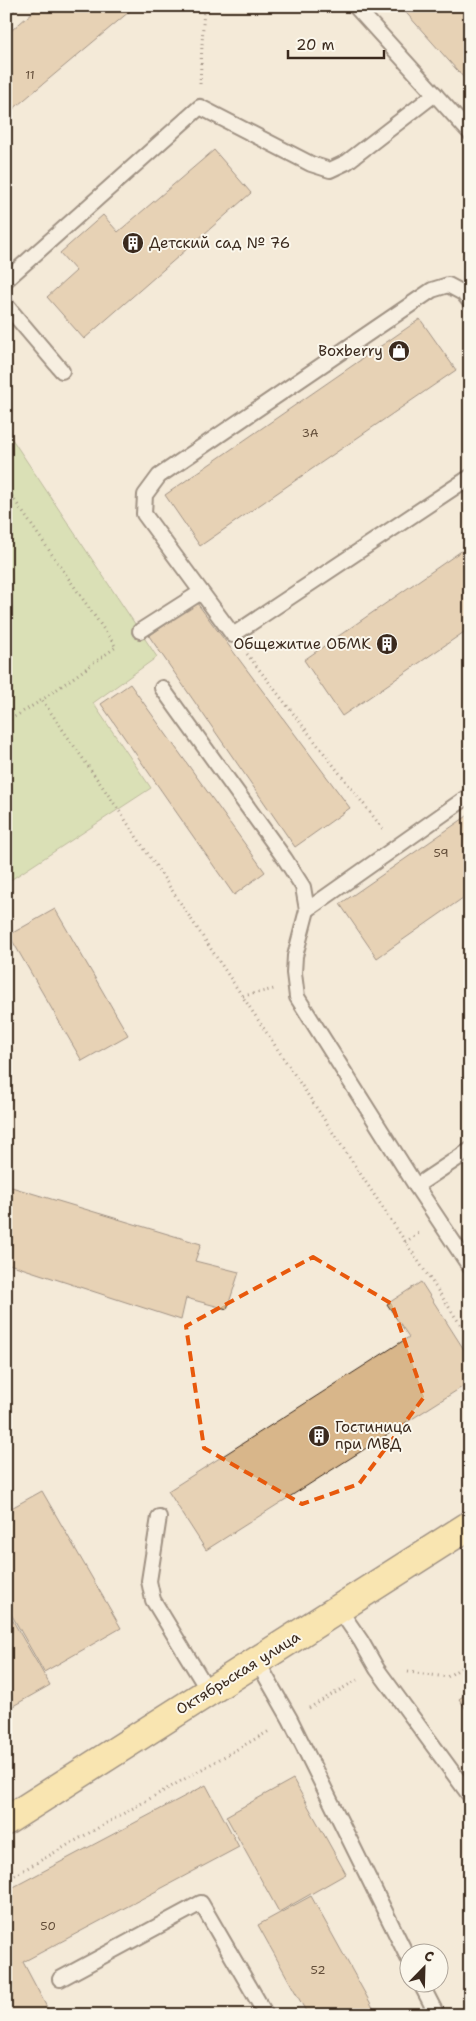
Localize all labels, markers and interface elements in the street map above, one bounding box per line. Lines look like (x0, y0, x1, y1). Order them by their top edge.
scale bar (288, 28, 385, 60)
text: 20 m (296, 35, 335, 55)
house number: 11 (25, 67, 35, 83)
building icon: Детский сад № 76 (121, 231, 145, 255)
place label: Детский сад № 76 (149, 233, 290, 253)
shop icon: Boxberry (387, 339, 411, 363)
place label: Boxberry (318, 341, 383, 361)
house number: 3А (301, 425, 319, 441)
building icon: Общежитие ОБМК (375, 632, 399, 656)
place label: Общежитие ОБМК (233, 634, 371, 654)
house number: 59 (433, 845, 449, 861)
place label: Гостиница при МВД (335, 1417, 412, 1454)
building icon: Гостиница при МВД (307, 1424, 331, 1448)
street label: Октябрьская улица (172, 1626, 304, 1719)
house number: 50 (40, 1918, 56, 1934)
north arrow (398, 1944, 448, 1994)
text: С (422, 1946, 437, 1966)
house number: 52 (310, 1962, 326, 1978)

